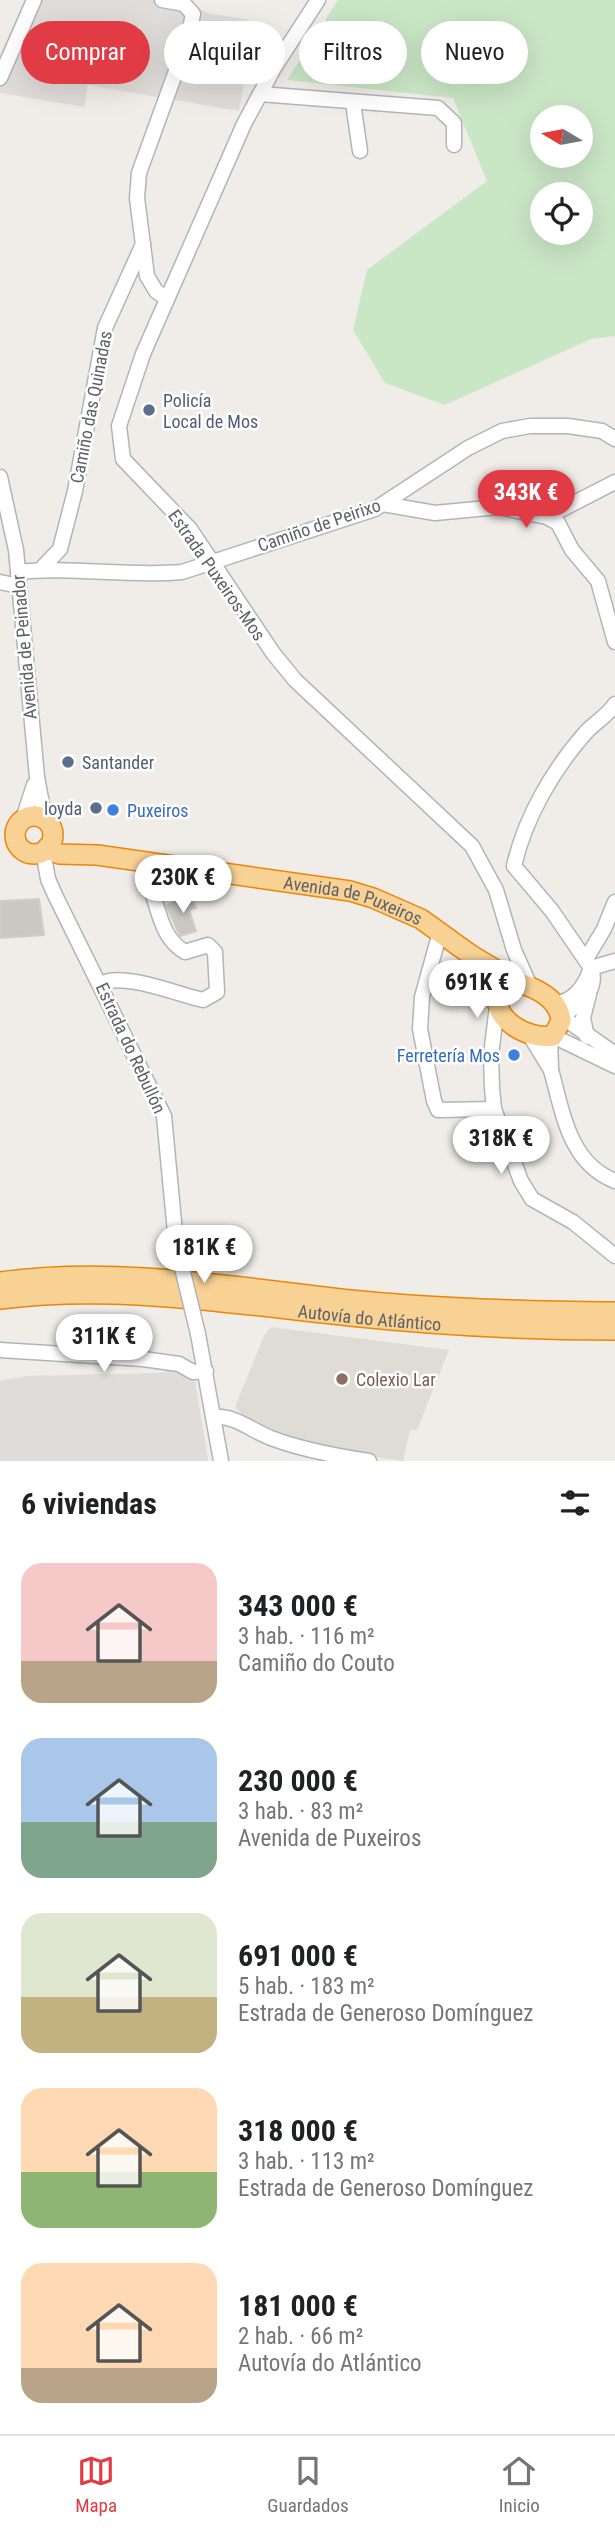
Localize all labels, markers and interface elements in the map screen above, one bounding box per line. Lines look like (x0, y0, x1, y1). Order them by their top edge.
chip: Comprar (21, 21, 150, 84)
chip: Alquilar (164, 21, 285, 84)
chip: Filtros (299, 21, 407, 84)
chip: Nuevo (421, 21, 528, 84)
north arrow (530, 105, 593, 168)
map controls (530, 105, 593, 245)
button: locate (530, 182, 593, 245)
street label: Camiño das Quinadas (66, 329, 116, 485)
place label: Policía Local de Mos (163, 390, 258, 432)
marker: Policía Local de Mos (141, 402, 157, 418)
pin: 343K € (469, 470, 583, 530)
text: 343K € (494, 479, 558, 506)
street label: Camiño de Peirixo (255, 494, 383, 556)
street label: Estrada Puxeiros-Mos (164, 506, 270, 644)
street label: Avenida de Peinador (7, 573, 41, 720)
place label: Santander (82, 752, 155, 773)
marker: Santander (60, 754, 76, 770)
place label: loyda (44, 798, 82, 819)
marker: loyda (88, 800, 104, 816)
place label: Puxeiros (127, 800, 189, 821)
marker: Puxeiros (105, 802, 121, 818)
pin: 230K € (126, 856, 240, 915)
text: 230K € (151, 864, 215, 891)
street label: Avenida de Puxeiros (282, 871, 426, 929)
pin: 691K € (420, 960, 534, 1020)
text: 691K € (445, 969, 509, 996)
street label: Estrada do Rebullón (92, 979, 170, 1117)
place label: Ferretería Mos (397, 1045, 500, 1066)
marker: Ferretería Mos (506, 1047, 522, 1063)
pin: 318K € (444, 1116, 558, 1176)
text: 318K € (469, 1125, 533, 1152)
pin: 181K € (147, 1226, 261, 1285)
text: 181K € (172, 1234, 236, 1261)
street label: Autovía do Atlántico (297, 1300, 442, 1334)
pin: 311K € (47, 1314, 161, 1374)
text: 311K € (72, 1323, 136, 1350)
place label: Colexio Lar (356, 1369, 436, 1390)
marker: Colexio Lar (334, 1371, 350, 1387)
icon: filters (556, 1484, 594, 1522)
text: 6 viviendas (21, 1486, 157, 1521)
text: 343 000 € (238, 1588, 358, 1623)
icon: home (77, 1591, 161, 1675)
text: 3 hab. · 116 m² (238, 1623, 375, 1650)
text: Camiño do Couto (238, 1650, 395, 1677)
text: 230 000 € (238, 1763, 358, 1798)
icon: home (77, 1766, 161, 1850)
text: 3 hab. · 83 m² (238, 1798, 363, 1825)
text: Avenida de Puxeiros (238, 1825, 421, 1852)
text: 691 000 € (238, 1938, 358, 1973)
icon: home (77, 1941, 161, 2025)
text: 5 hab. · 183 m² (238, 1973, 375, 2000)
text: Estrada de Generoso Domínguez (238, 2000, 533, 2027)
text: 318 000 € (238, 2113, 358, 2148)
icon: home (77, 2116, 161, 2200)
text: 3 hab. · 113 m² (238, 2148, 375, 2175)
text: Estrada de Generoso Domínguez (238, 2175, 533, 2202)
text: 181 000 € (238, 2288, 358, 2323)
icon: home (77, 2291, 161, 2375)
text: 2 hab. · 66 m² (238, 2323, 363, 2350)
text: Autovía do Atlántico (238, 2350, 422, 2377)
tab: Mapa (75, 2452, 117, 2517)
tab: Guardados (267, 2452, 349, 2517)
tab: Inicio (499, 2452, 540, 2517)

